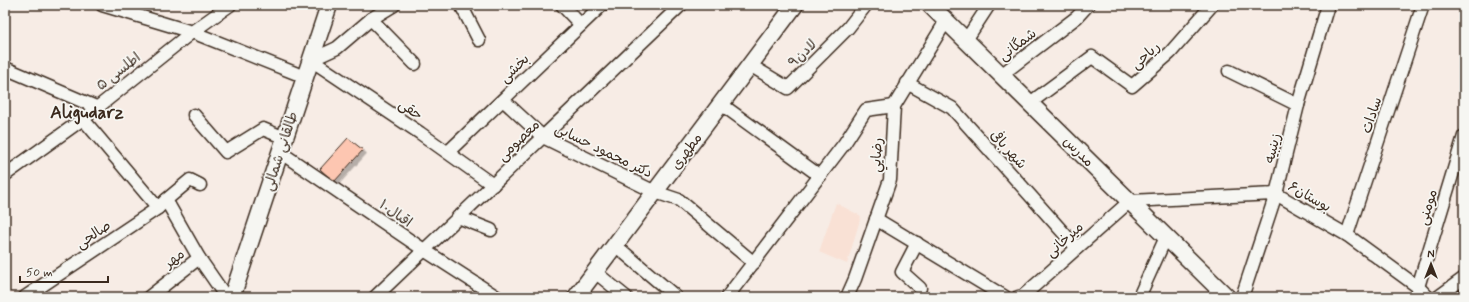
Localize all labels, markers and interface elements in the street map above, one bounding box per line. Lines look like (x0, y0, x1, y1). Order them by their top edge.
street label: شمگانی (995, 25, 1040, 65)
street label: لادن۹ (785, 36, 821, 72)
street label: ریاحی (1127, 38, 1164, 74)
street label: اطلسی ۵ (93, 49, 144, 95)
street label: بخشی (496, 50, 533, 87)
street label: حقی (395, 95, 426, 124)
street label: سادات (1358, 95, 1386, 136)
district label: Aligudarz (50, 101, 124, 125)
street label: طالقانی شمالی (260, 109, 302, 193)
street label: معصومی (494, 116, 544, 165)
street label: دکتر محمود حسابی (552, 120, 655, 182)
street label: شهر بافی (986, 126, 1031, 173)
street label: مطهری (667, 130, 706, 173)
street label: زینبیه (1261, 131, 1285, 165)
street label: مدرس (1059, 132, 1098, 171)
street label: رضایي (867, 137, 890, 173)
street label: بوستان۶ (1285, 177, 1334, 216)
street label: مومنی (1414, 187, 1442, 227)
street label: اقبال۱۰ (375, 196, 415, 232)
street label: صالحی (73, 217, 115, 253)
street label: میرخانی (1042, 218, 1087, 261)
north arrow (1411, 244, 1451, 284)
street label: مهر (160, 245, 189, 273)
text: N (1427, 248, 1435, 262)
scale bar (20, 258, 108, 284)
text: 50 m (26, 265, 53, 281)

